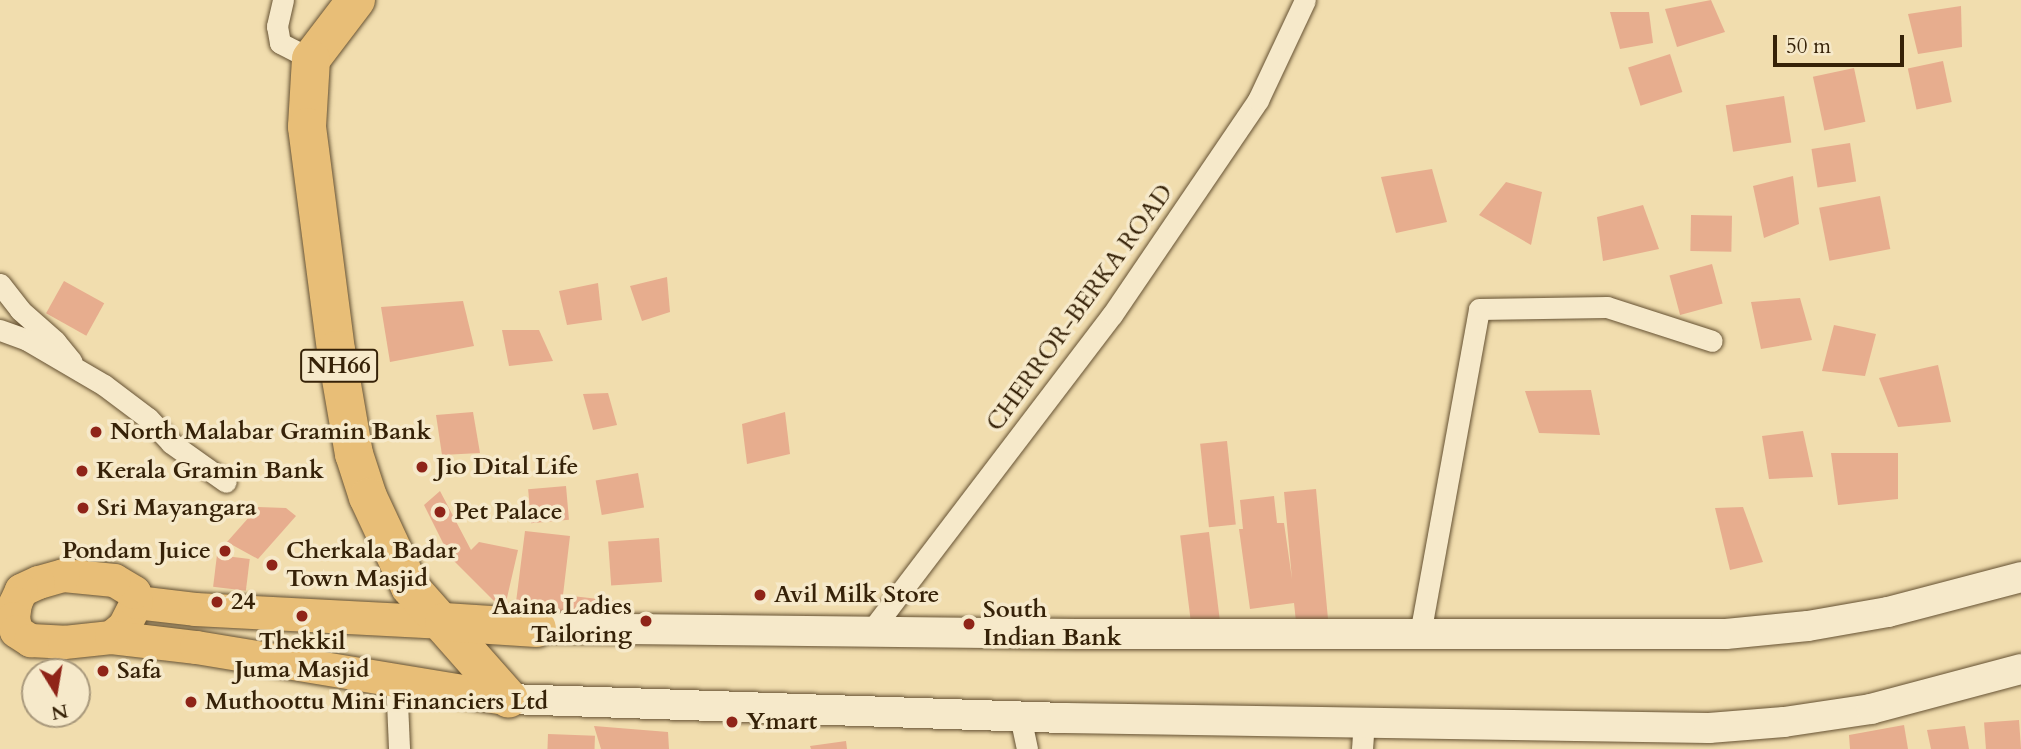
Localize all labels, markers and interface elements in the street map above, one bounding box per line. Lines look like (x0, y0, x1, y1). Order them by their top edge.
scale bar (1776, 21, 1907, 65)
text: 50 m (1786, 32, 1831, 61)
street label: CHERROR-BERKA ROAD (981, 179, 1179, 437)
road number: NH66 (299, 346, 379, 386)
place label: North Malabar Gramin Bank (110, 418, 431, 446)
marker: North Malabar Gramin Bank (88, 424, 104, 440)
place label: Jio Dital Life (436, 453, 578, 481)
place label: Kerala Gramin Bank (96, 457, 324, 485)
marker: Jio Dital Life (414, 459, 430, 475)
marker: Kerala Gramin Bank (74, 463, 90, 479)
place label: Sri Mayangara (97, 494, 257, 522)
place label: Pet Palace (454, 498, 563, 526)
marker: Sri Mayangara (75, 500, 91, 516)
marker: Pet Palace (432, 504, 448, 520)
place label: Pondam Juice (62, 537, 211, 565)
place label: Cherkala Badar Town Masjid (286, 537, 457, 593)
marker: Pondam Juice (217, 543, 233, 559)
marker: Cherkala Badar Town Masjid (264, 557, 280, 573)
place label: Avil Milk Store (774, 581, 939, 609)
marker: Avil Milk Store (752, 587, 768, 603)
place label: 24 (231, 588, 256, 616)
place label: Aaina Ladies Tailoring (492, 593, 632, 649)
marker: 24 (209, 594, 225, 610)
place label: South Indian Bank (983, 596, 1122, 652)
marker: Thekkil Juma Masjid (294, 608, 310, 624)
marker: Aaina Ladies Tailoring (638, 613, 654, 629)
marker: South Indian Bank (961, 616, 977, 632)
place label: Thekkil Juma Masjid (235, 628, 369, 684)
place label: Safa (117, 657, 162, 685)
north arrow (21, 658, 91, 728)
marker: Safa (95, 663, 111, 679)
place label: Muthoottu Mini Financiers Ltd (205, 688, 548, 716)
marker: Muthoottu Mini Financiers Ltd (183, 694, 199, 710)
text: N (49, 697, 70, 726)
place label: Ymart (746, 708, 817, 736)
marker: Ymart (724, 714, 740, 730)

